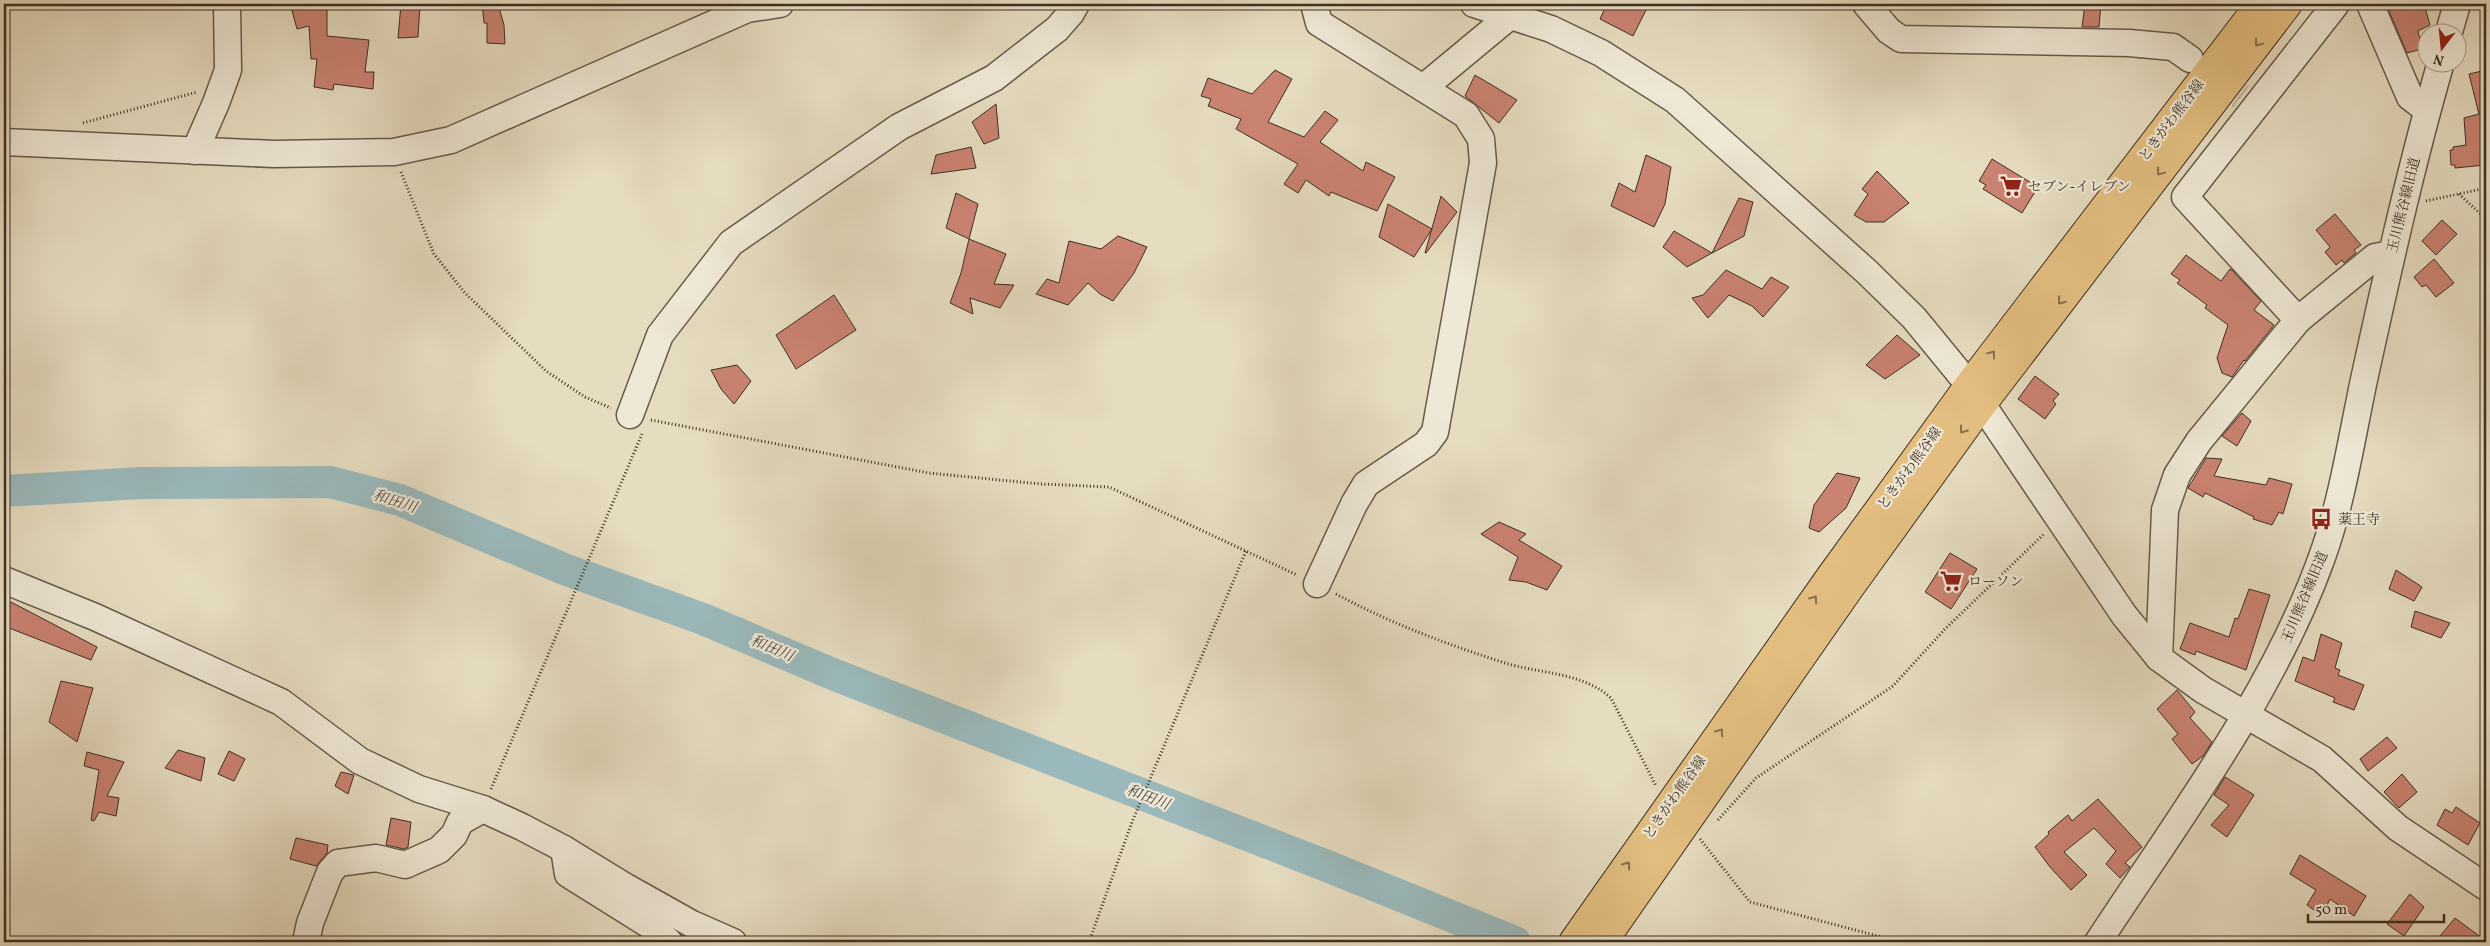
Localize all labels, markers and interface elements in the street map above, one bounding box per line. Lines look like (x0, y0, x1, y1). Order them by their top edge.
north arrow (2418, 22, 2468, 72)
one-way arrow (2256, 37, 2264, 46)
text: N (2431, 49, 2446, 70)
street label: ときがわ熊谷線 (2135, 76, 2209, 166)
street label: 玉川熊谷線旧道 (2383, 156, 2426, 255)
one-way arrow (2157, 166, 2166, 176)
supermarket icon: セブン-イレブン (1998, 173, 2024, 199)
place label: セブン-イレブン (2028, 178, 2131, 197)
one-way arrow (2059, 295, 2067, 304)
one-way arrow (1986, 350, 1995, 360)
street label: ときがわ熊谷線 (1874, 424, 1947, 514)
one-way arrow (1960, 424, 1969, 434)
water label: 和田川 (370, 485, 421, 520)
bus stop icon: 薬王寺 (2308, 506, 2334, 532)
place label: 薬王寺 (2338, 511, 2380, 530)
street label: 玉川熊谷線旧道 (2277, 549, 2333, 646)
supermarket icon: ローソン (1938, 568, 1964, 594)
place label: ローソン (1968, 573, 2023, 592)
one-way arrow (1808, 595, 1817, 605)
water label: 和田川 (747, 631, 798, 669)
one-way arrow (1714, 728, 1723, 737)
street label: ときがわ熊谷線 (1639, 752, 1711, 843)
water label: 和田川 (1123, 781, 1174, 817)
one-way arrow (1621, 861, 1630, 870)
scale bar (2308, 891, 2444, 923)
text: 50 m (2315, 900, 2347, 921)

